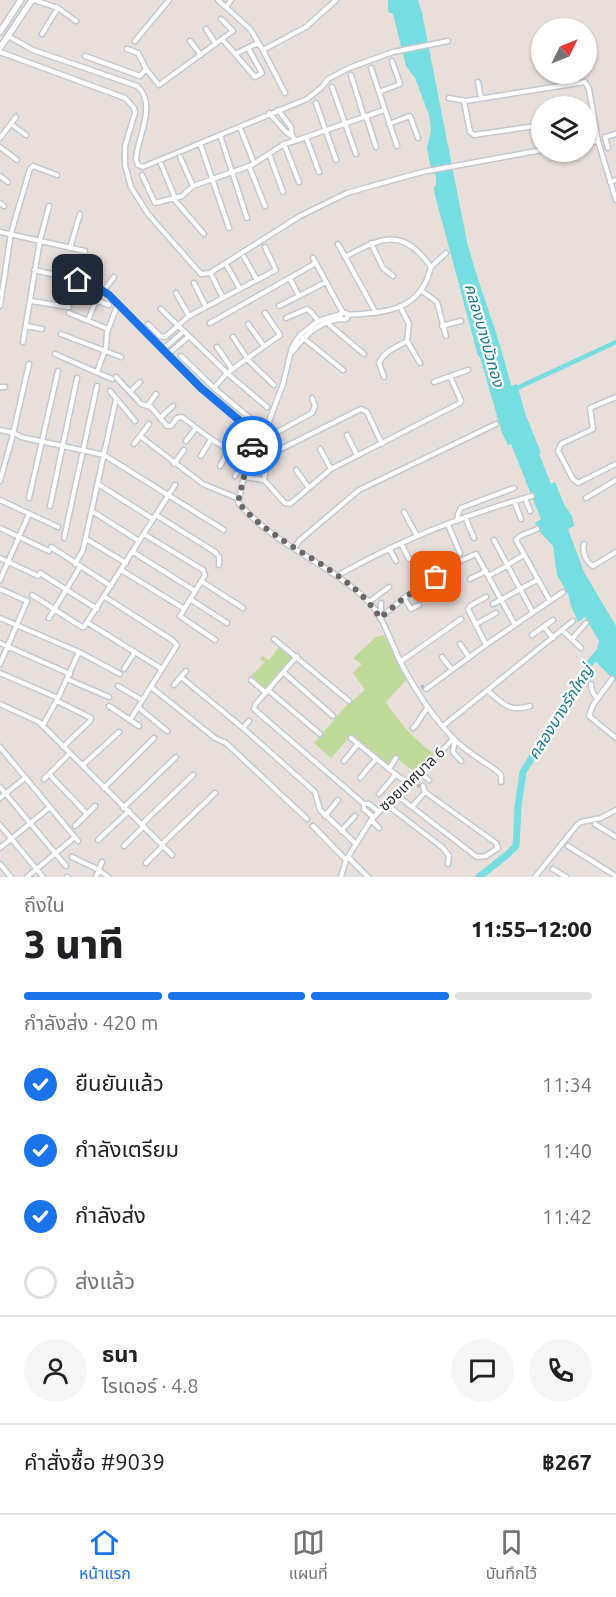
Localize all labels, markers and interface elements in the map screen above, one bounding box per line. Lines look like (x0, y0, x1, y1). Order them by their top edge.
north arrow (531, 18, 597, 84)
map controls (531, 18, 597, 162)
button: layers (531, 96, 597, 162)
pin (52, 254, 103, 305)
icon: home (61, 263, 94, 296)
water label: คลองบางบัวทอง (462, 281, 509, 390)
courier (222, 416, 282, 476)
icon: car (236, 430, 269, 463)
pin (410, 551, 461, 602)
icon: bag (419, 560, 452, 593)
water label: คลองบางรักใหญ่ (524, 660, 597, 762)
street label: ซอยเทศบาล 6 (375, 743, 448, 814)
text: ถึงใน (24, 893, 65, 916)
text: 11:55–12:00 (471, 916, 592, 941)
text: 3 นาที (24, 922, 124, 965)
text: กำลังส่ง · 420 m (24, 1011, 158, 1034)
icon: check (24, 1068, 57, 1101)
text: ยืนยันแล้ว (75, 1070, 164, 1095)
text: 11:34 (542, 1073, 592, 1096)
icon: check (24, 1134, 57, 1167)
text: กำลังเตรียม (75, 1136, 179, 1161)
text: 11:40 (542, 1139, 592, 1162)
icon: check (24, 1200, 57, 1233)
text: กำลังส่ง (75, 1202, 146, 1227)
text: 11:42 (542, 1205, 592, 1228)
text: ส่งแล้ว (75, 1268, 135, 1293)
button: person (24, 1339, 87, 1402)
button: chat (451, 1339, 514, 1402)
button: phone (529, 1339, 592, 1402)
text: ธนา (102, 1341, 138, 1366)
text: ไรเดอร์ · 4.8 (102, 1374, 198, 1397)
text: คำสั่งซื้อ #9039 (24, 1449, 165, 1474)
text: ฿267 (542, 1449, 592, 1474)
tab: หน้าแรก (79, 1526, 131, 1586)
tab: แผนที่ (289, 1526, 328, 1586)
tab: บันทึกไว้ (486, 1526, 537, 1586)

